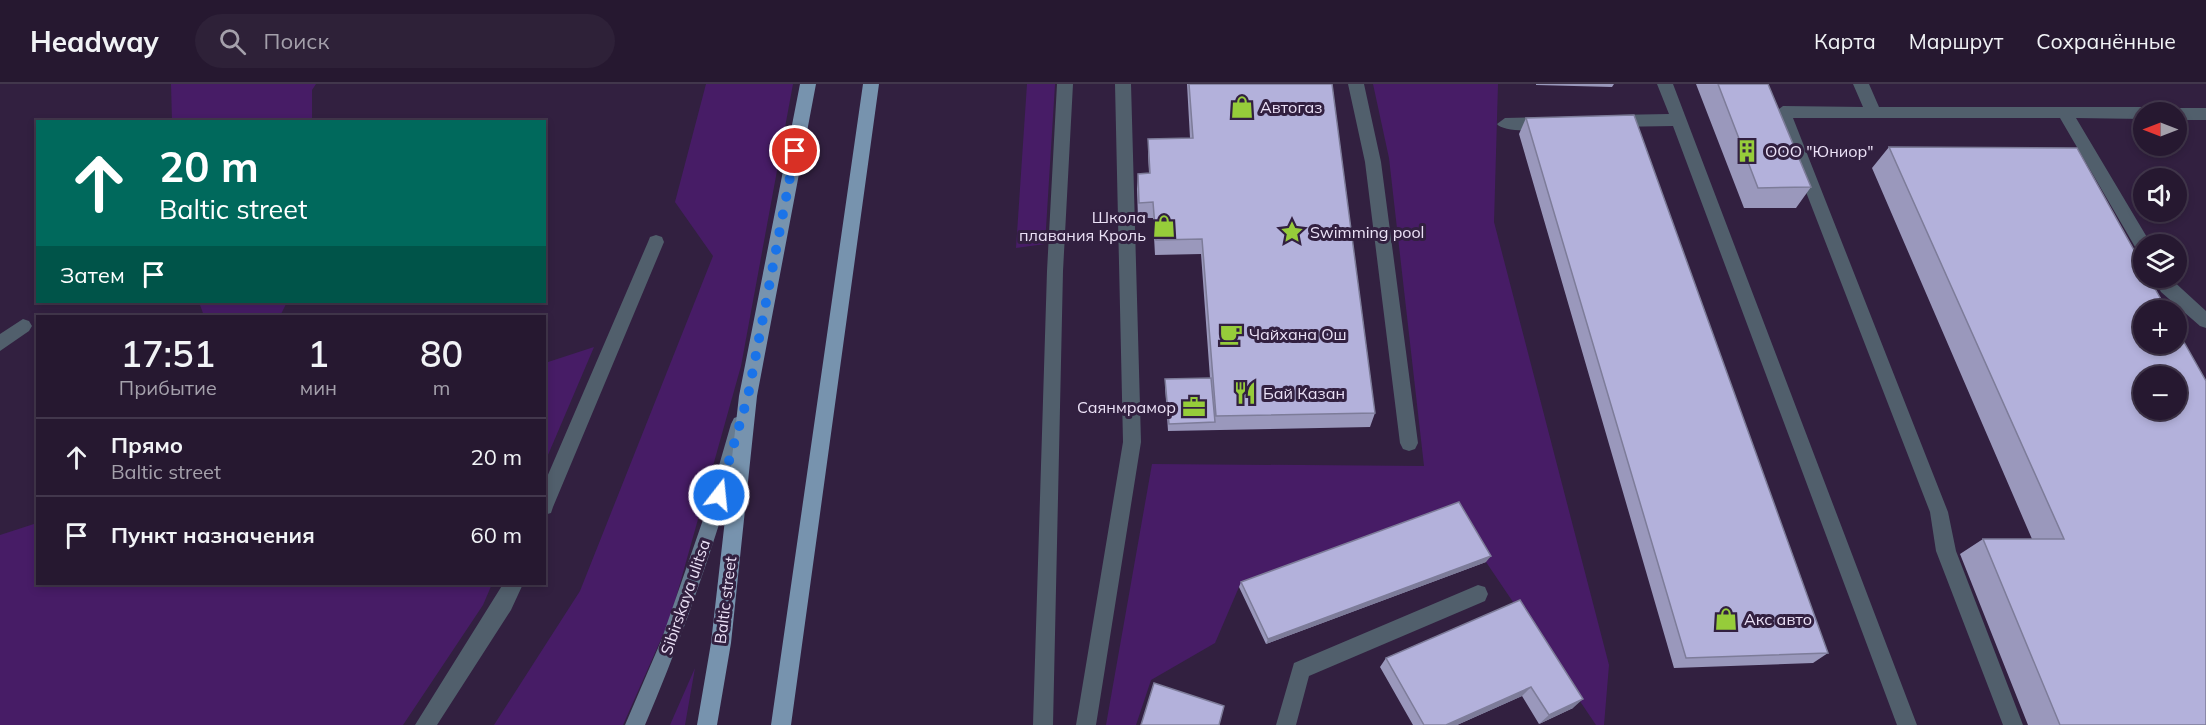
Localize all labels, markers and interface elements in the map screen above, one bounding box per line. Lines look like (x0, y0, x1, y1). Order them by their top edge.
search box (195, 14, 615, 68)
text: Headway (30, 24, 159, 59)
icon: search (216, 25, 249, 58)
text: Поиск (264, 27, 329, 55)
text: Карта (1814, 28, 1876, 54)
text: Маршрут (1909, 28, 2003, 54)
text: Сохранённые (2036, 28, 2176, 54)
shop icon: Автогаз (1229, 94, 1255, 120)
place label: Автогаз (1260, 97, 1322, 117)
north arrow (2133, 102, 2187, 156)
map controls (2133, 102, 2187, 420)
pin (769, 125, 820, 176)
icon: arrive (778, 134, 811, 167)
building icon: ООО "Юниор" (1734, 138, 1760, 164)
text: 20 m (159, 140, 259, 193)
place label: ООО "Юниор" (1765, 141, 1874, 161)
icon: ahead (60, 144, 138, 222)
button: sound (2133, 168, 2187, 222)
text: Baltic street (159, 192, 307, 226)
place label: Школа плавания Кроль (1019, 207, 1146, 245)
shop icon: Школа плавания Кроль (1151, 213, 1177, 239)
place icon: Swimming pool (1279, 219, 1305, 245)
place label: Swimming pool (1310, 222, 1424, 242)
button: layers (2133, 234, 2187, 288)
icon: arrive (137, 258, 170, 291)
text: Затем (60, 261, 125, 289)
button: + (2133, 300, 2187, 354)
cafe icon: Чайхана Ош (1218, 321, 1244, 347)
place label: Чайхана Ош (1249, 324, 1347, 344)
text: 17:51 (120, 331, 215, 376)
text: 1 (308, 331, 329, 376)
text: 80 (420, 331, 463, 376)
button: − (2133, 366, 2187, 420)
text: Прибытие (119, 375, 217, 400)
text: мин (300, 375, 337, 400)
text: m (433, 375, 450, 400)
restaurant icon: Бай Казан (1232, 380, 1258, 406)
place label: Бай Казан (1263, 383, 1345, 403)
office icon: Саянмрамор (1181, 394, 1207, 420)
place label: Саянмрамор (1077, 397, 1176, 417)
text: Прямо (111, 431, 183, 459)
icon: ahead (60, 441, 93, 474)
text: 20 m (471, 443, 522, 471)
text: Baltic street (111, 459, 221, 484)
position arrow (687, 463, 751, 527)
icon: arrive (60, 519, 93, 552)
text: Пункт назначения (111, 521, 315, 549)
text: 60 m (471, 521, 522, 549)
street label: Sibirskaya ulitsa (656, 537, 714, 657)
street label: Baltic street (710, 555, 740, 645)
shop icon: Акс авто (1713, 606, 1739, 632)
place label: Акс авто (1744, 609, 1812, 629)

